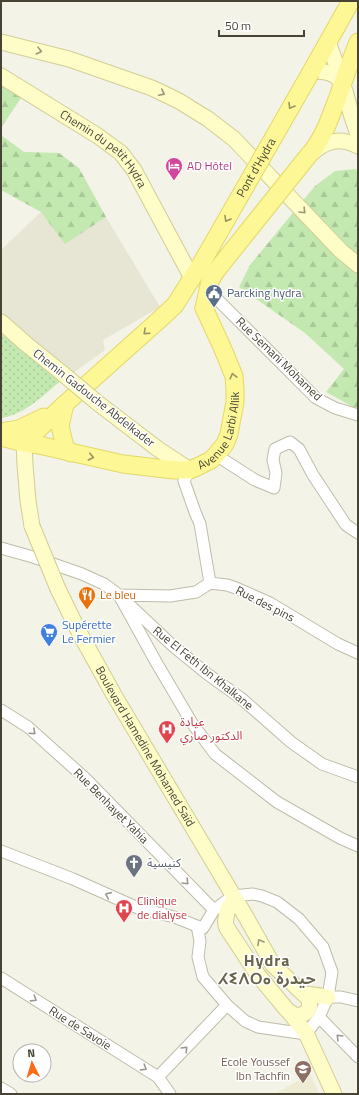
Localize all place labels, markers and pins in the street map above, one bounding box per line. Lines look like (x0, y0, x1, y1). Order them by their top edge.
hotel icon: AD Hôtel (164, 156, 184, 181)
place label: AD Hôtel (187, 156, 232, 175)
public building icon: Parcking hydra (204, 283, 224, 308)
place label: Parcking hydra (227, 283, 302, 302)
restaurant icon: Le bleu (77, 585, 97, 610)
place label: Le bleu (100, 585, 136, 604)
place label: Supérette Le Fermier (62, 615, 116, 648)
supermarket icon: Supérette Le Fermier (39, 622, 59, 647)
place label: عيادة الدكتور صاري (180, 712, 242, 746)
hospital icon: عيادة الدكتور صاري (157, 719, 177, 744)
church icon: كنيسية (124, 853, 144, 878)
place label: كنيسية (147, 853, 182, 872)
place label: Clinique de dialyse (137, 891, 187, 924)
hospital icon: Clinique de dialyse (114, 898, 134, 923)
place label: Ecole Youssef Ibn Tachfin (221, 1052, 290, 1085)
school or university icon: Ecole Youssef Ibn Tachfin (293, 1059, 313, 1084)

